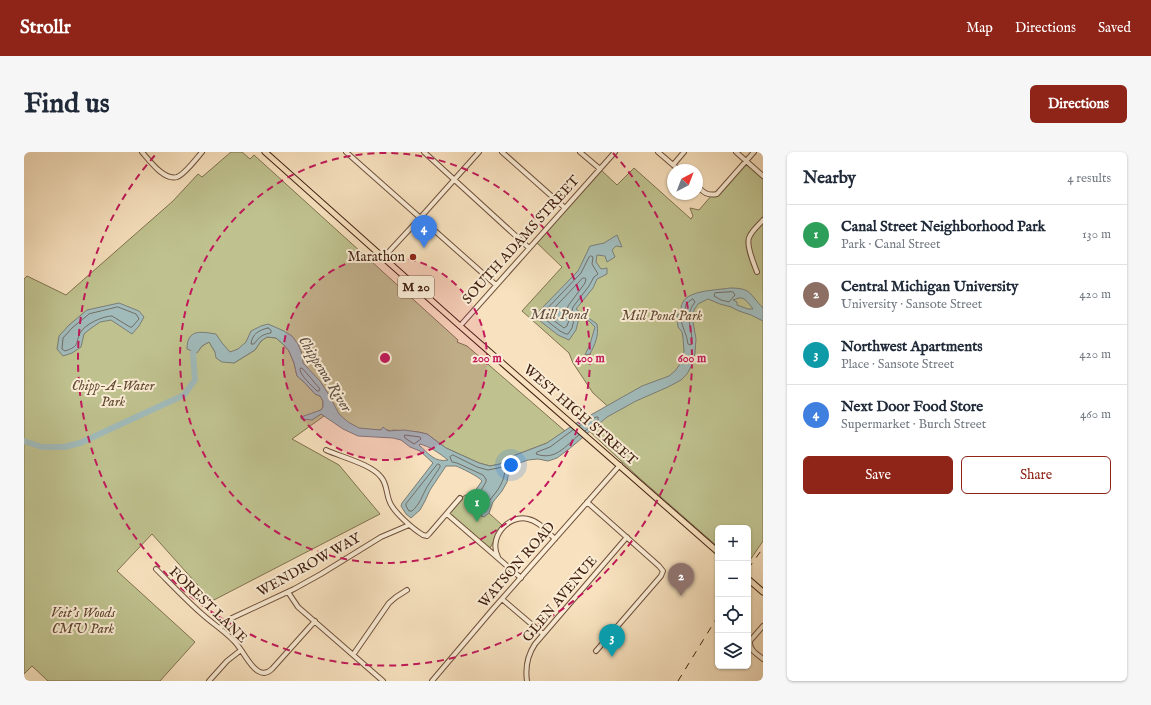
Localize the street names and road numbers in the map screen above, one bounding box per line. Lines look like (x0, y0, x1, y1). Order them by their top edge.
street label: SOUTH ADAMS STREET (459, 171, 584, 308)
road number: M 20 (398, 276, 434, 298)
street label: WEST HIGH STREET (519, 361, 641, 470)
street label: WATSON ROAD (475, 518, 559, 612)
street label: WENDROW WAY (254, 528, 365, 601)
street label: GLEN AVENUE (519, 552, 602, 646)
street label: FOREST LANE (165, 563, 251, 647)

